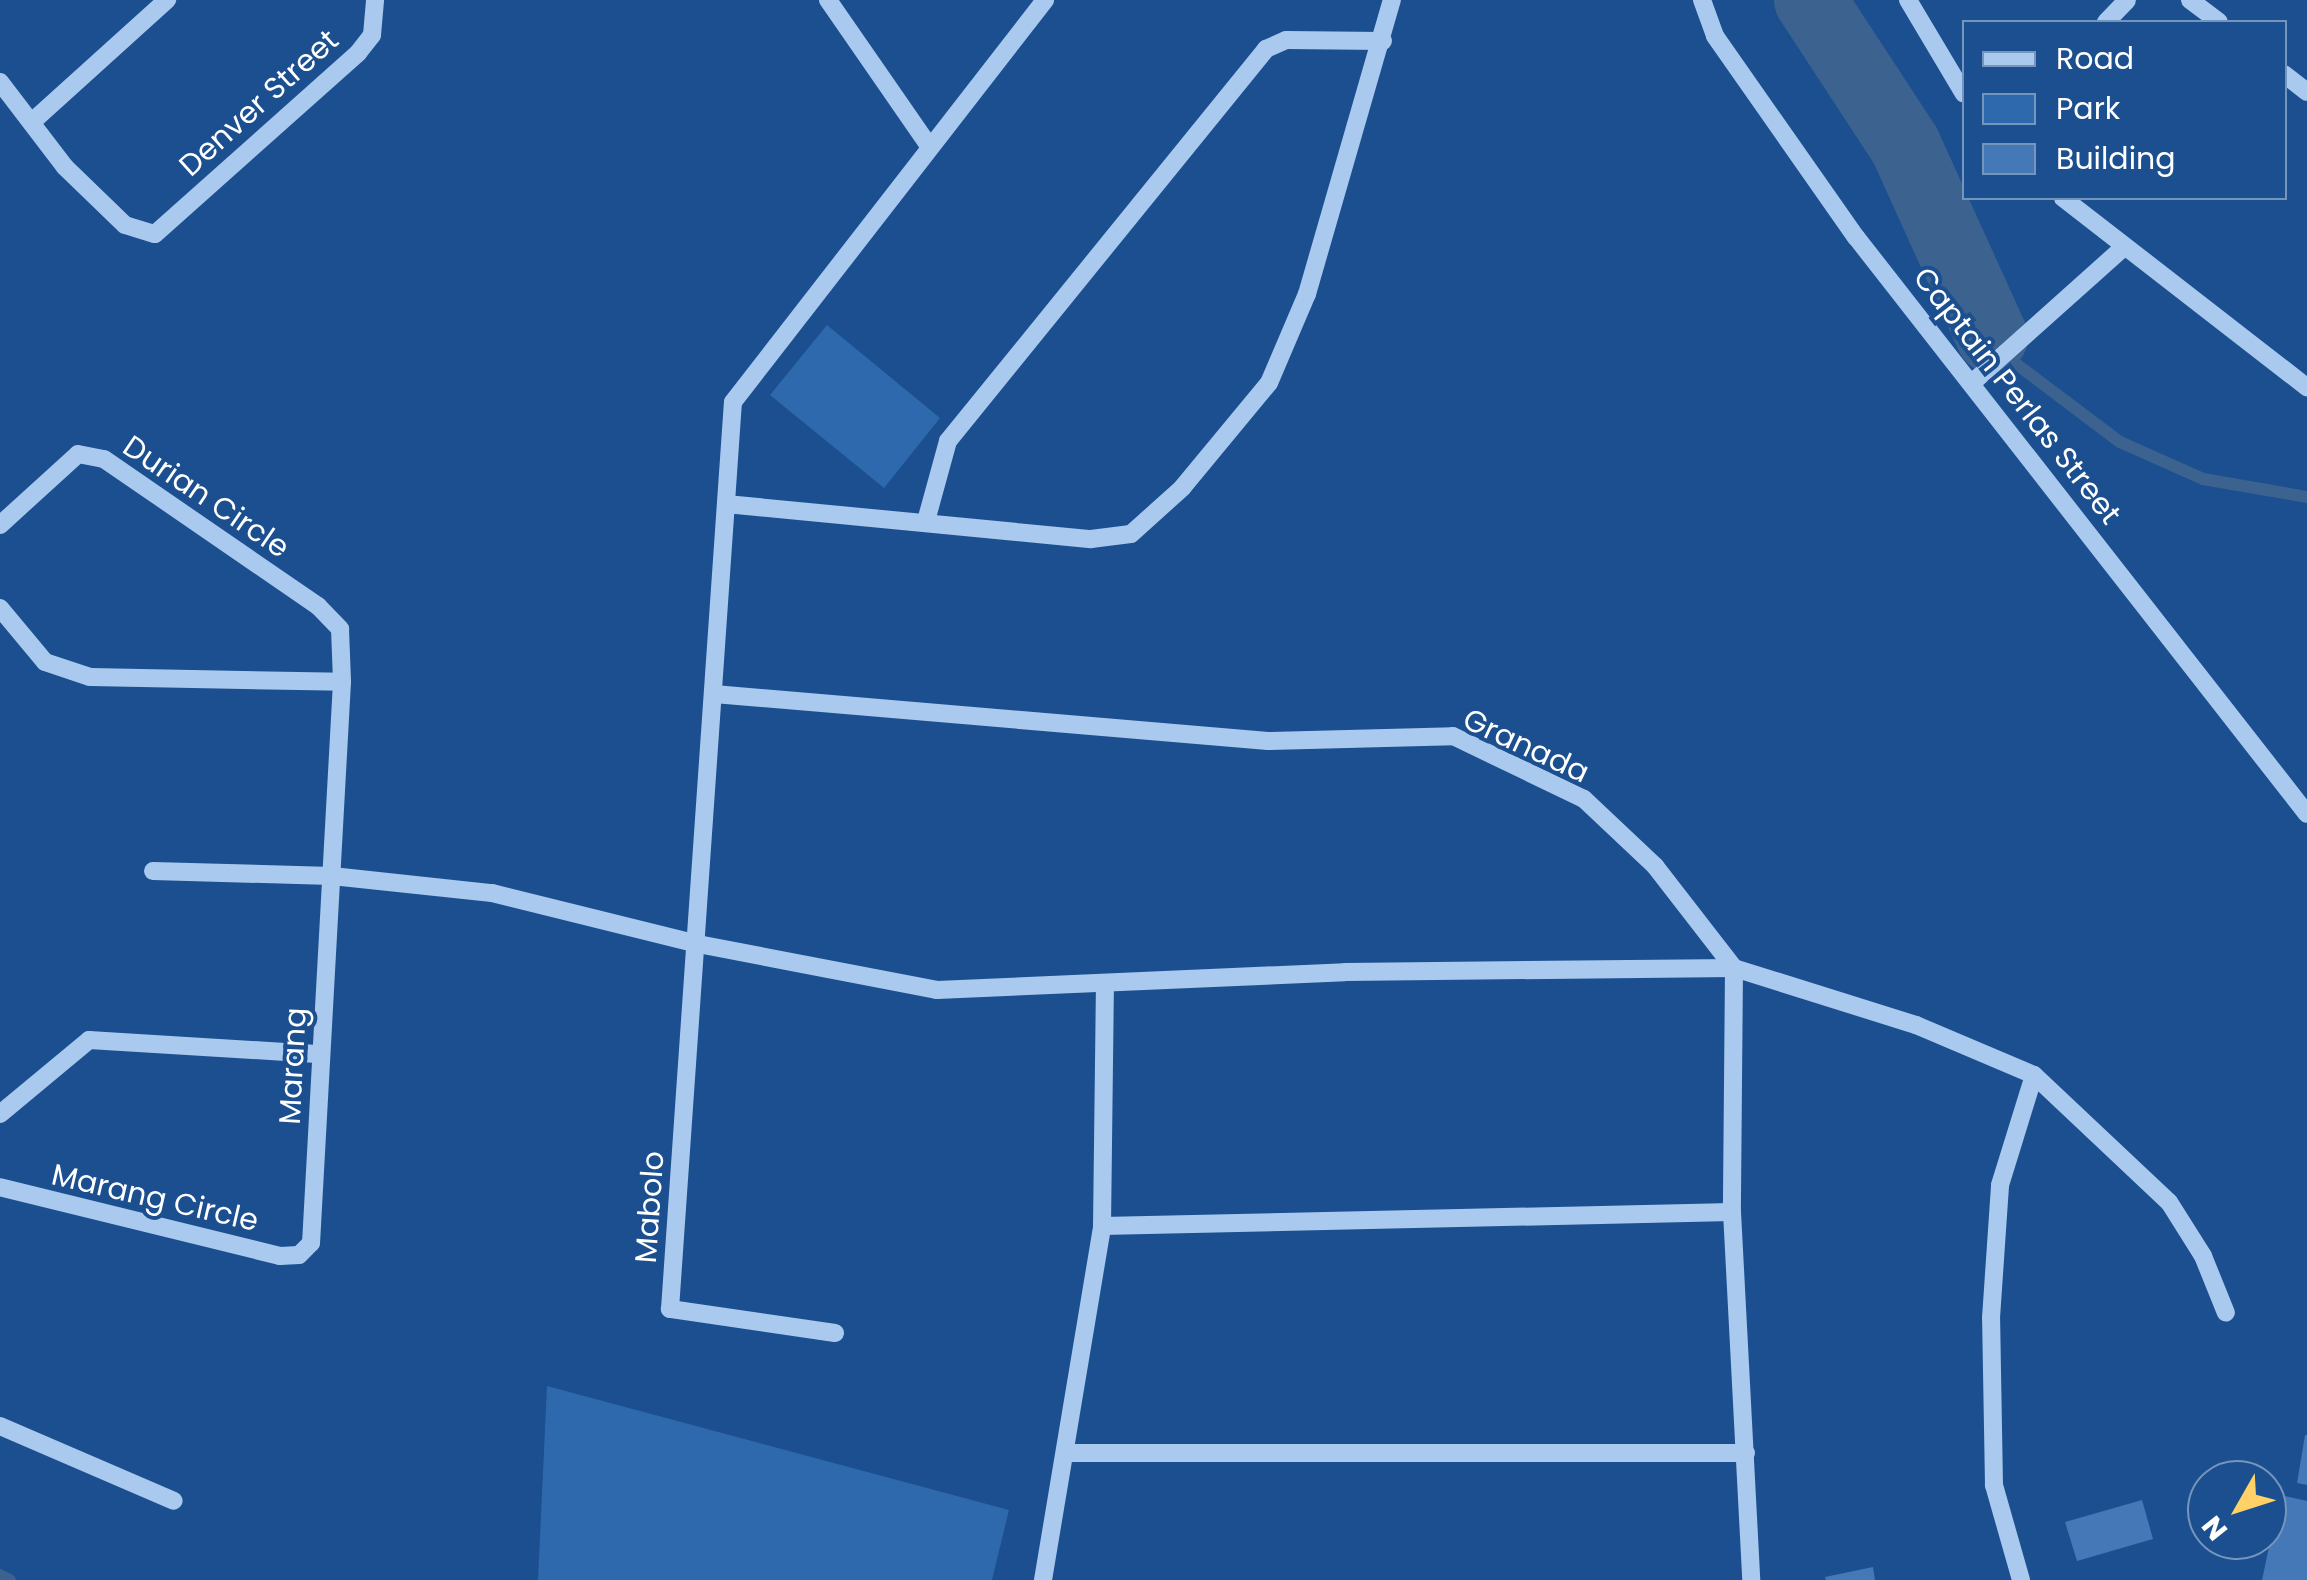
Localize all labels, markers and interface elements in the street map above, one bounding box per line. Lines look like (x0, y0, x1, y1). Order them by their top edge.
legend (1962, 20, 2287, 200)
street label: Denver Street (172, 22, 346, 184)
text: Road (2056, 37, 2134, 80)
text: Park (2056, 87, 2120, 130)
text: Building (2056, 137, 2176, 180)
street label: Captain Perlas Street (1906, 260, 2128, 532)
street label: Durian Circle (116, 428, 296, 566)
street label: Granada (1457, 701, 1595, 791)
street label: Marang (272, 1007, 314, 1125)
street label: Mabolo (628, 1150, 672, 1264)
street label: Marang Circle (48, 1157, 262, 1239)
north arrow (2187, 1460, 2287, 1560)
text: N (2193, 1507, 2237, 1548)

